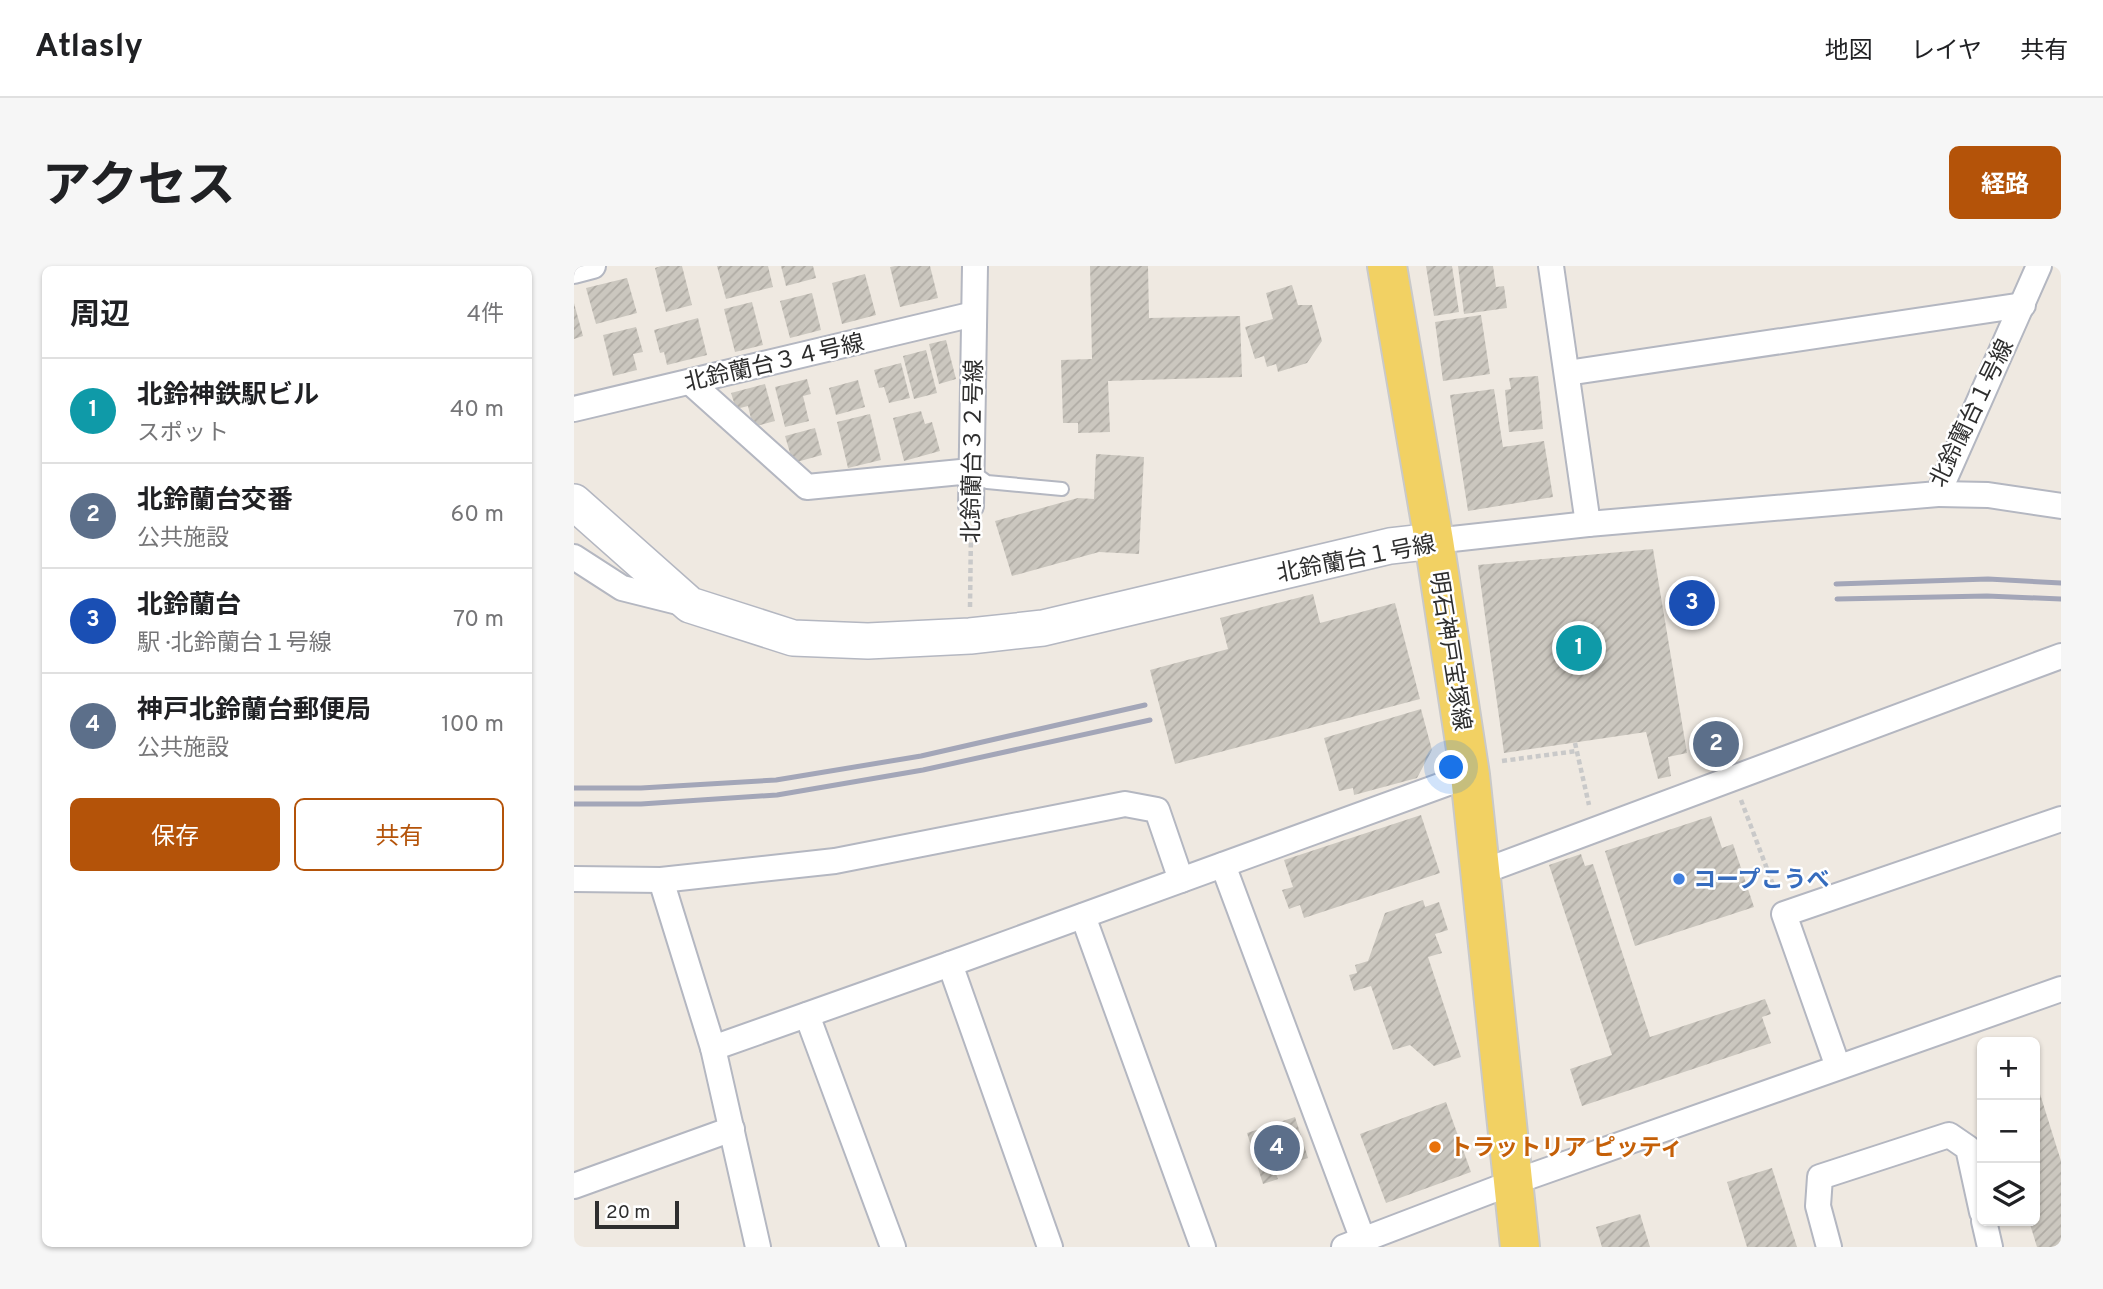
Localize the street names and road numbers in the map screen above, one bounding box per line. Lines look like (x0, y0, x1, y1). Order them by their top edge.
street label: 北鈴蘭台３４号線 (682, 330, 867, 399)
street label: 北鈴蘭台１号線 (1925, 335, 2022, 493)
street label: 北鈴蘭台３２号線 (958, 359, 991, 543)
street label: 北鈴蘭台１号線 (1275, 531, 1438, 590)
street label: 明石神戸宝塚線 (1422, 570, 1475, 733)

